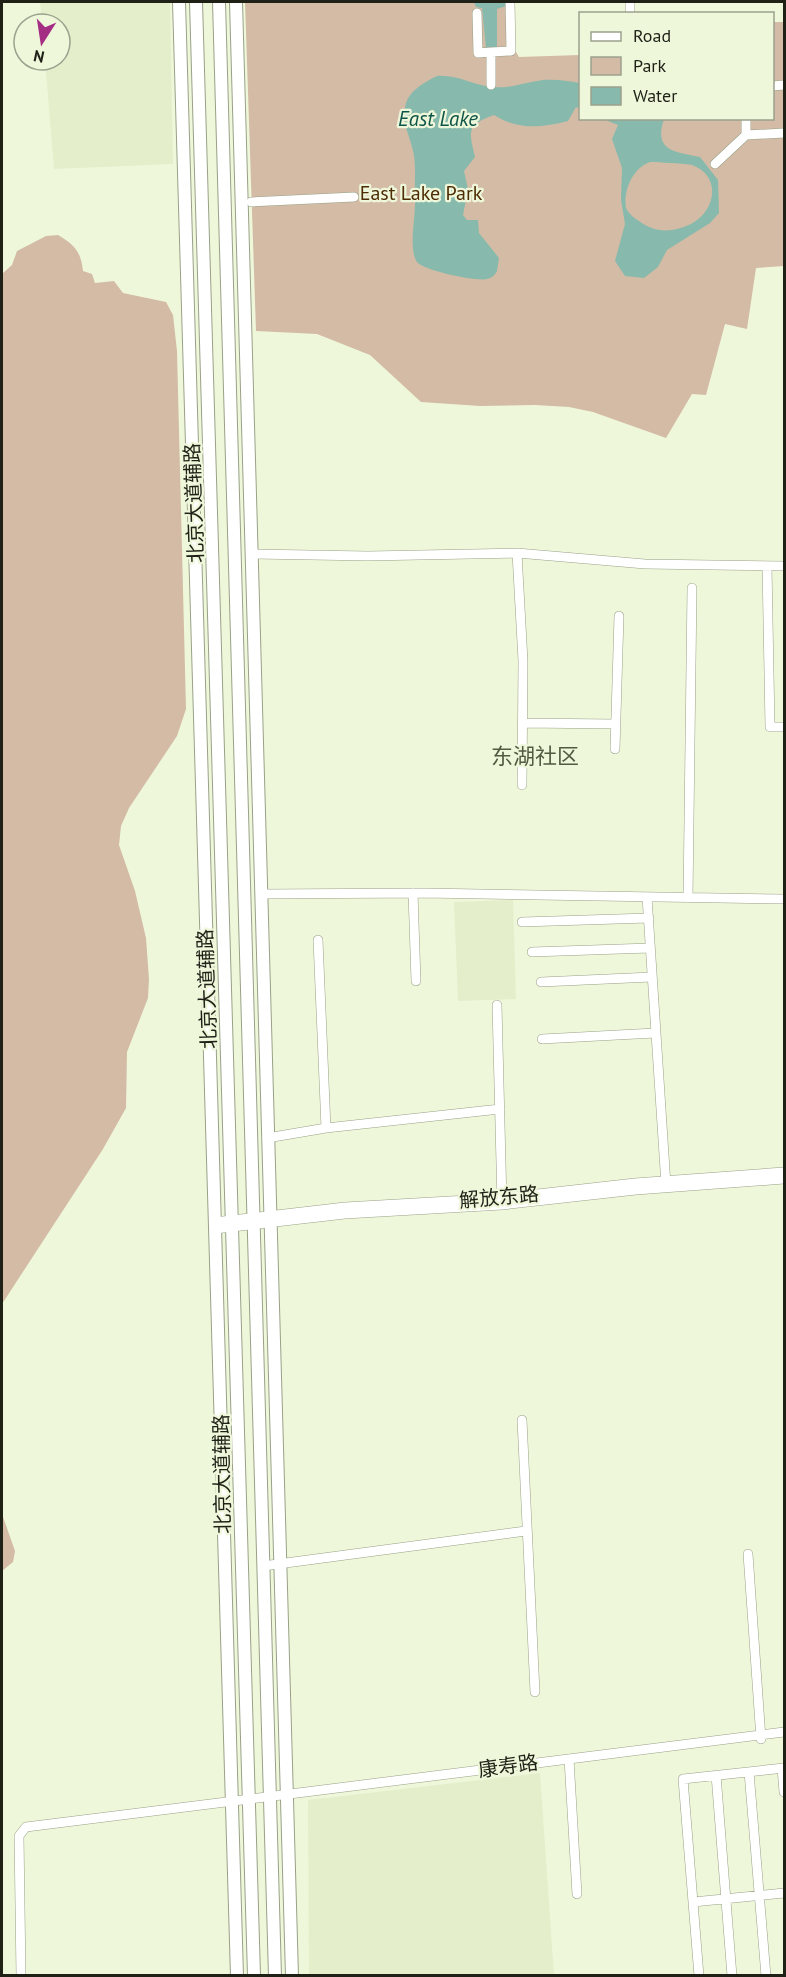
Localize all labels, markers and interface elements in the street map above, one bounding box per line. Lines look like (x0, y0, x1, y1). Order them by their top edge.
north arrow (12, 12, 72, 72)
legend (579, 12, 774, 120)
text: Road (633, 24, 671, 47)
text: N (32, 46, 46, 68)
text: Park (633, 54, 666, 77)
text: Water (633, 84, 677, 107)
water label: East Lake (398, 105, 478, 132)
park label: East Lake Park (360, 180, 483, 206)
street label: 北京大道辅路 (179, 443, 209, 563)
district label: 东湖社区 (491, 742, 579, 770)
street label: 北京大道辅路 (192, 929, 222, 1049)
street label: 解放东路 (458, 1181, 540, 1213)
street label: 北京大道辅路 (208, 1414, 236, 1534)
street label: 康寿路 (476, 1749, 540, 1783)

